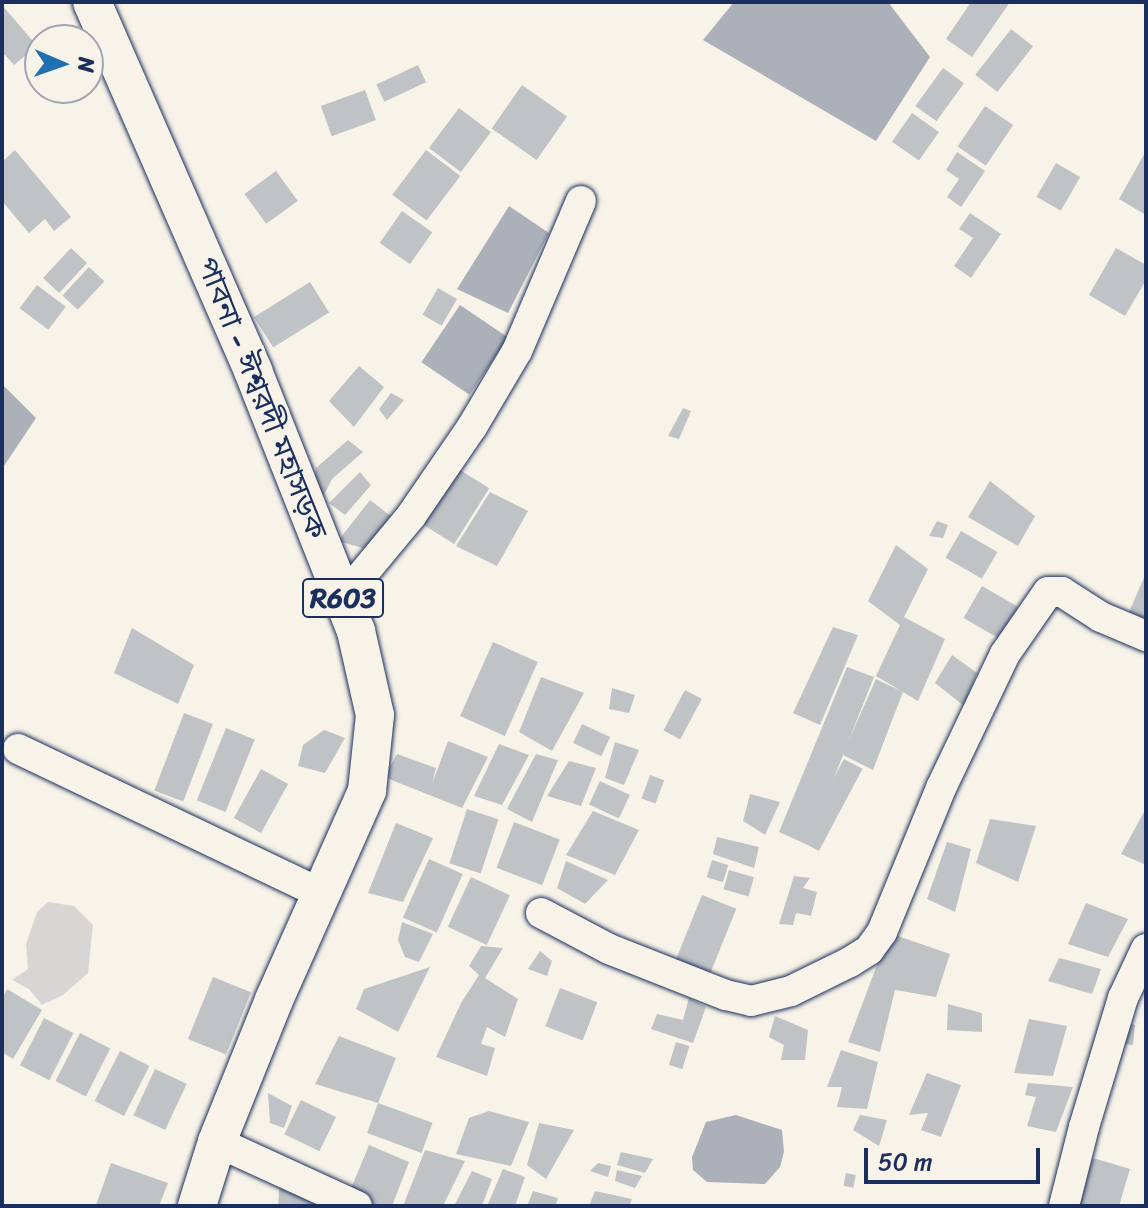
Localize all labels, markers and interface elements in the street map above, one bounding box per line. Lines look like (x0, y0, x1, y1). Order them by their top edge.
north arrow (24, 24, 104, 104)
text: N (67, 56, 106, 73)
street label: পাবনা - ঈশ্বরদী মহাসড়ক (189, 252, 335, 544)
road number: R603 (301, 574, 385, 622)
scale bar (868, 1132, 1044, 1182)
text: 50 m (878, 1141, 933, 1183)

